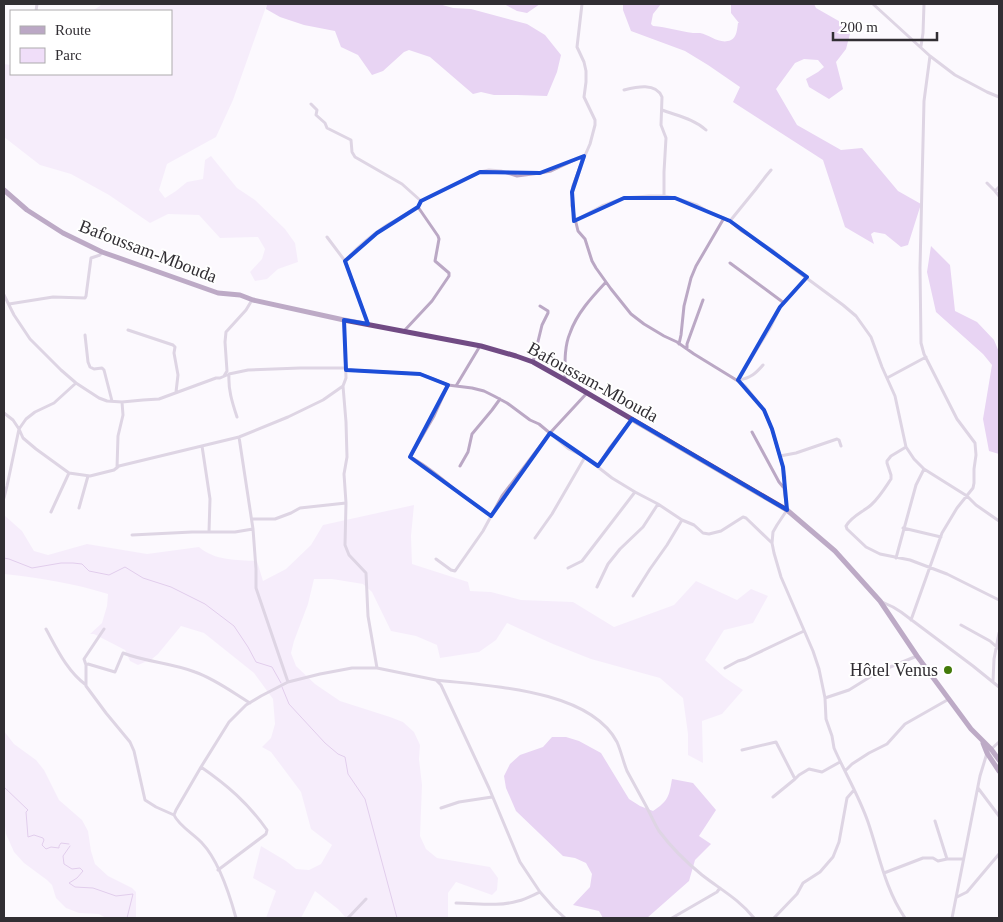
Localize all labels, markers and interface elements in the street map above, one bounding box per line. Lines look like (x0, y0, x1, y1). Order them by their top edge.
legend (10, 10, 172, 75)
scale bar (833, 10, 937, 42)
text: 200 m (840, 19, 878, 35)
text: Route (55, 22, 91, 38)
text: Parc (55, 47, 82, 63)
street label: Bafoussam-Mbouda (76, 216, 220, 286)
street label: Bafoussam-Mbouda (524, 338, 662, 426)
place label: Hôtel Venus (850, 660, 938, 680)
marker: Hôtel Venus (942, 664, 954, 676)

